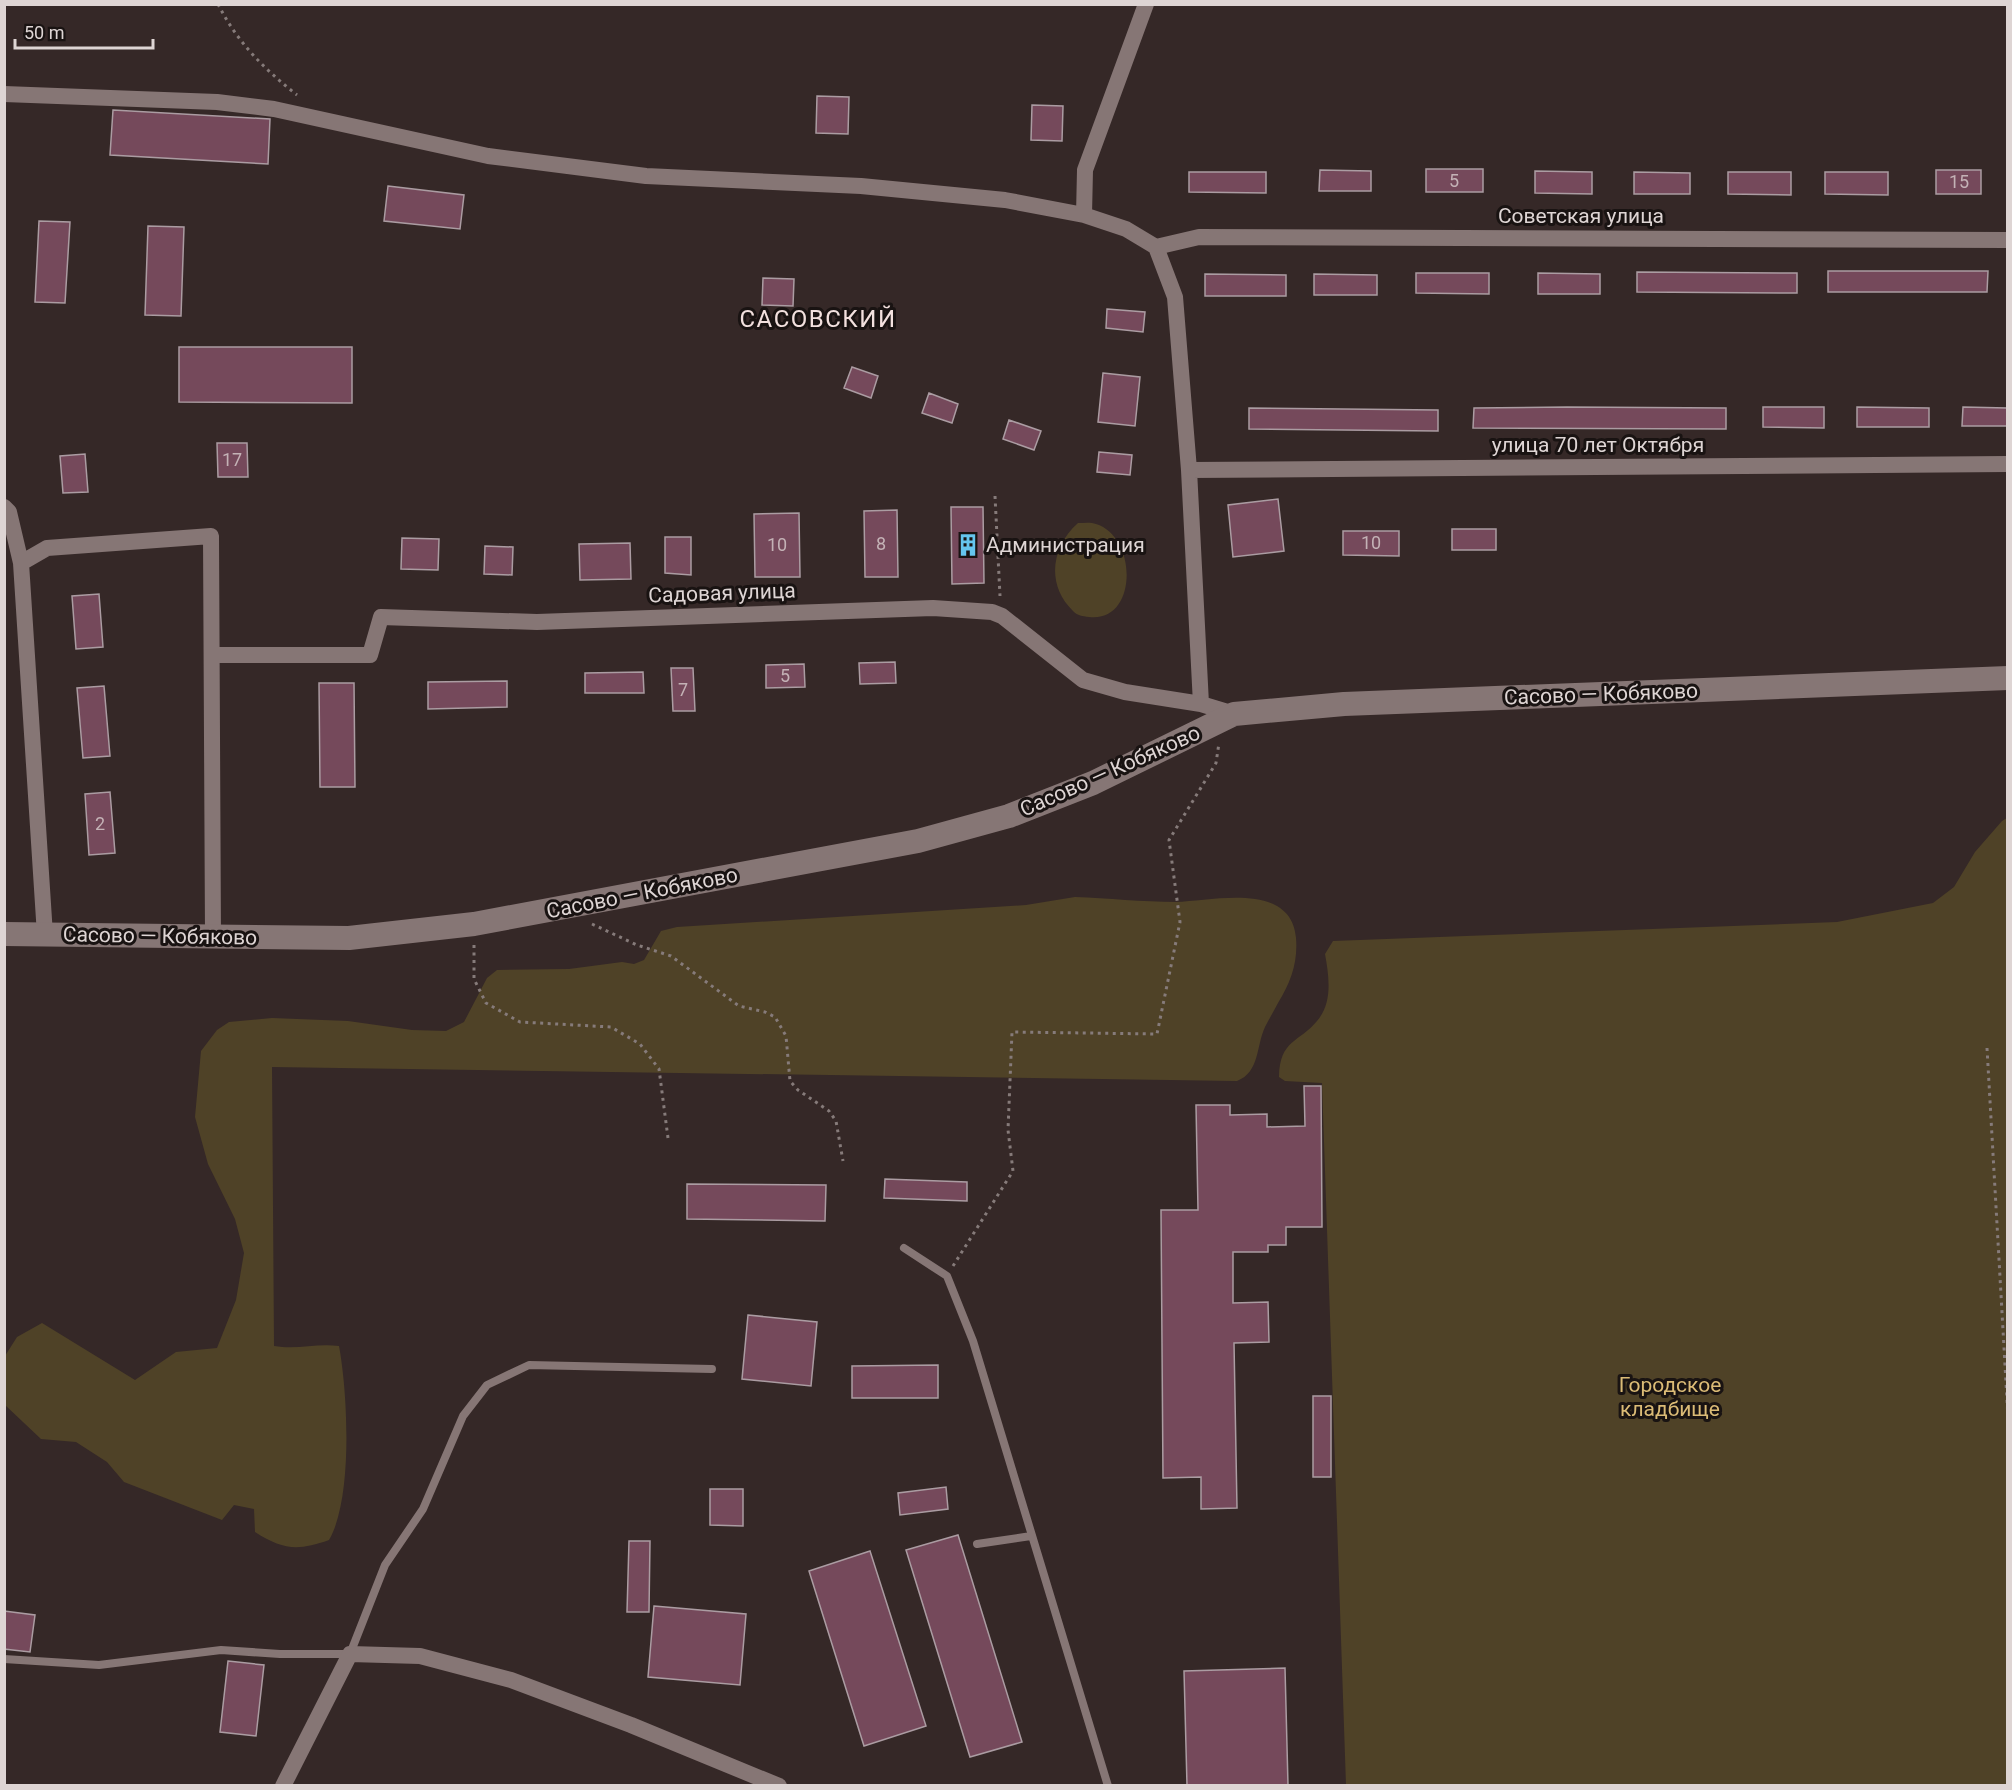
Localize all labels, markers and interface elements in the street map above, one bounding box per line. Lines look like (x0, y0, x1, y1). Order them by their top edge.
scale bar (15, 12, 153, 50)
text: 50 m (24, 22, 64, 43)
house number: 5 (1449, 170, 1459, 191)
house number: 15 (1949, 171, 1969, 192)
street label: Советская улица (1498, 204, 1664, 228)
district label: САСОВСКИЙ (739, 305, 897, 333)
street label: улица 70 лет Октября (1492, 433, 1704, 457)
house number: 17 (222, 449, 242, 470)
building icon: Администрация (955, 532, 981, 558)
house number: 10 (1361, 532, 1381, 553)
house number: 8 (876, 533, 886, 554)
place label: Администрация (986, 533, 1145, 557)
house number: 10 (767, 534, 787, 555)
street label: Садовая улица (648, 578, 796, 608)
house number: 5 (780, 665, 790, 686)
house number: 7 (678, 679, 688, 700)
street label: Сасово — Кобяково (1503, 679, 1699, 709)
street label: Сасово — Кобяково (1016, 721, 1204, 821)
house number: 2 (95, 813, 105, 834)
street label: Сасово — Кобяково (544, 863, 740, 923)
street label: Сасово — Кобяково (63, 922, 257, 950)
park label: Городское кладбище (1619, 1373, 1721, 1421)

